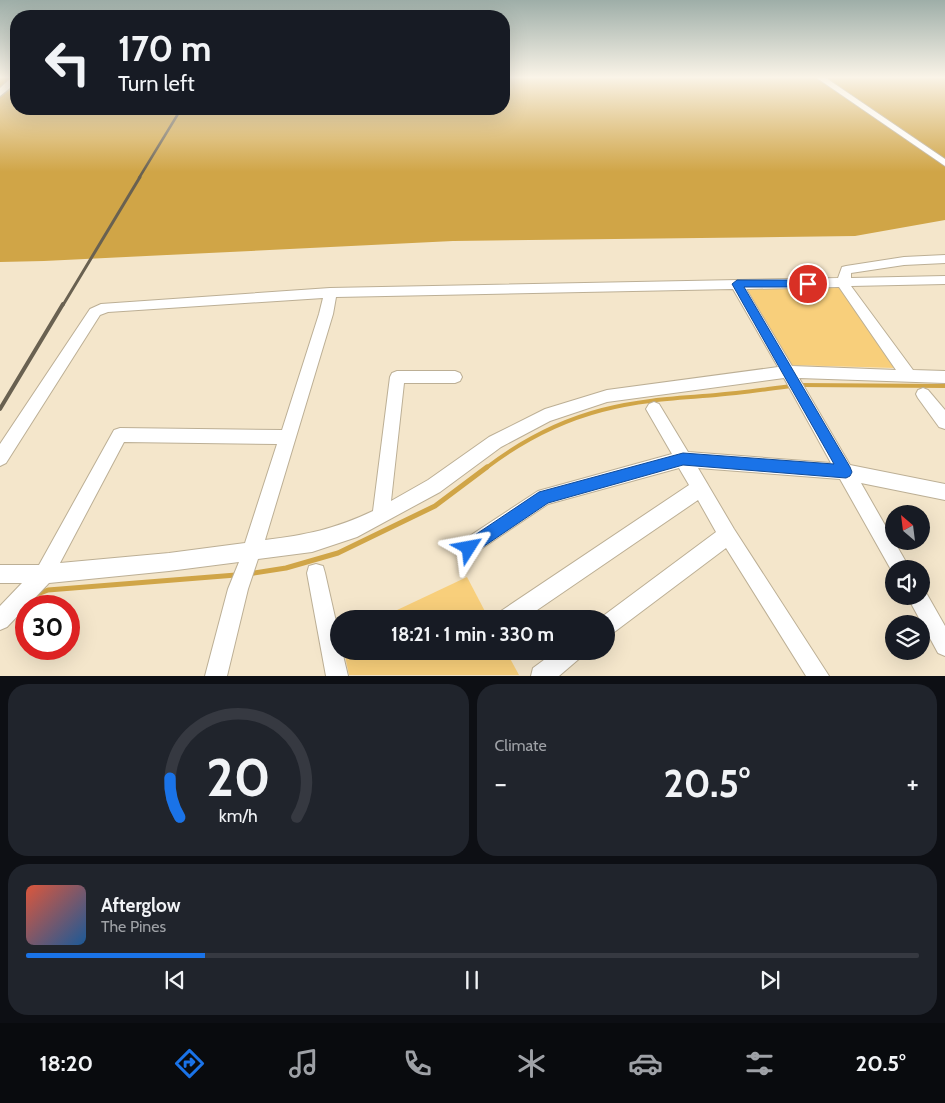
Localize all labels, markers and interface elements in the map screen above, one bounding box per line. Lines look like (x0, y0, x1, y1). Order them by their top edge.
text: 170 m (118, 27, 211, 70)
icon: left (35, 30, 100, 95)
text: Turn left (118, 70, 195, 97)
pin (787, 263, 829, 305)
icon: arrive (794, 270, 822, 298)
north arrow (885, 505, 930, 550)
map controls (885, 505, 930, 660)
position arrow (442, 521, 494, 573)
button: sound (885, 560, 930, 605)
speed limit sign: 30 (15, 595, 80, 660)
button: layers (885, 615, 930, 660)
text: 18:21 · 1 min · 330 m (391, 623, 554, 646)
text: Climate (495, 736, 547, 755)
text: 20 (206, 746, 270, 809)
text: 20.5° (664, 760, 750, 807)
text: − (495, 766, 507, 800)
text: + (907, 766, 919, 800)
text: km/h (219, 805, 258, 826)
text: Afterglow (101, 894, 181, 917)
text: The Pines (101, 917, 166, 936)
icon: previous (161, 966, 189, 994)
icon: pause (458, 966, 486, 994)
icon: next (756, 966, 784, 994)
icon: directions (172, 1046, 207, 1081)
icon: music (286, 1046, 321, 1081)
icon: phone (400, 1046, 435, 1081)
icon: climate (514, 1046, 549, 1081)
icon: car (628, 1046, 663, 1081)
icon: filters (742, 1046, 777, 1081)
text: 18:20 (39, 1050, 93, 1077)
text: 20.5° (856, 1050, 905, 1077)

